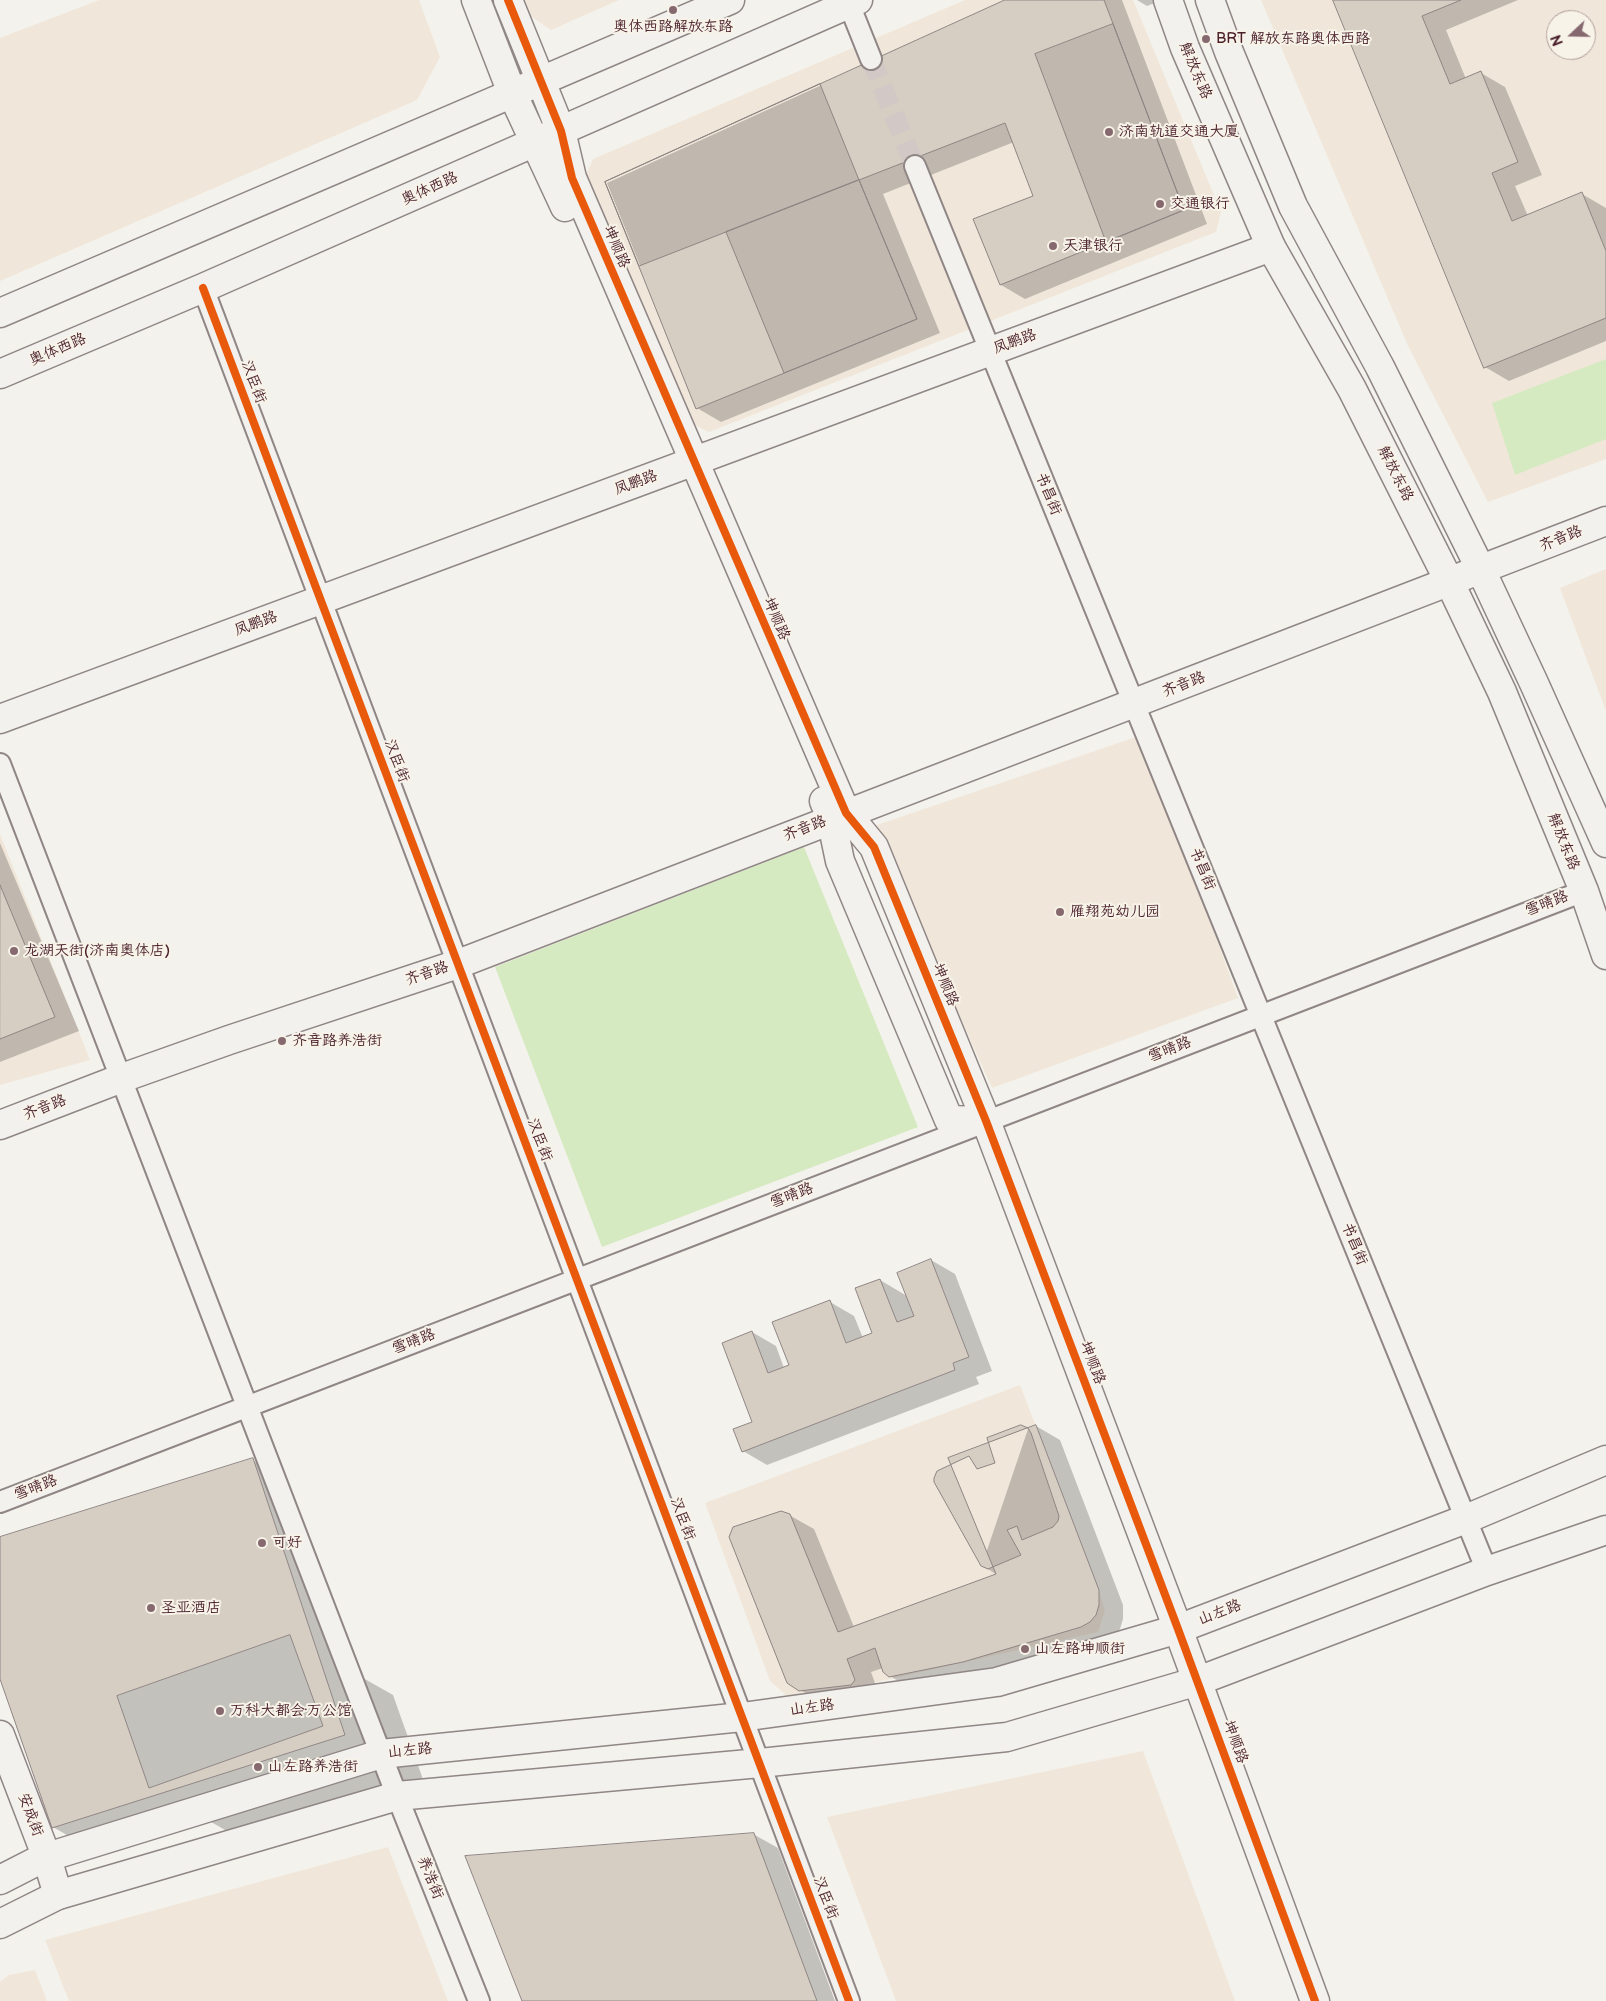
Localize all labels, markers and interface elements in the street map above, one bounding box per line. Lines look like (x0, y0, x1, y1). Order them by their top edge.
marker: 奥体西路解放东路 (667, 4, 679, 16)
north arrow (1546, 10, 1596, 60)
place label: 奥体西路解放东路 (613, 18, 733, 36)
place label: BRT 解放东路奥体西路 (1216, 30, 1370, 48)
text: N (1548, 32, 1567, 48)
marker: BRT 解放东路奥体西路 (1200, 33, 1212, 45)
street label: 解放东路 (1175, 40, 1215, 102)
place label: 济南轨道交通大厦 (1119, 123, 1239, 141)
marker: 济南轨道交通大厦 (1103, 126, 1115, 138)
street label: 奥体西路 (399, 169, 461, 209)
place label: 交通银行 (1170, 195, 1230, 213)
marker: 交通银行 (1154, 198, 1166, 210)
street label: 坤顺路 (599, 223, 633, 271)
place label: 天津银行 (1063, 237, 1123, 255)
marker: 天津银行 (1047, 240, 1059, 252)
street label: 凤鹏路 (991, 326, 1039, 358)
street label: 奥体西路 (27, 330, 89, 370)
street label: 汉臣街 (237, 358, 269, 406)
street label: 解放东路 (1373, 443, 1417, 505)
street label: 凤鹏路 (612, 467, 660, 499)
street label: 书昌街 (1031, 470, 1065, 518)
street label: 齐音路 (1537, 522, 1585, 556)
street label: 坤顺路 (759, 595, 793, 643)
street label: 凤鹏路 (232, 608, 280, 640)
street label: 齐音路 (1160, 669, 1208, 701)
street label: 汉臣街 (380, 737, 412, 785)
street label: 解放东路 (1543, 811, 1583, 873)
street label: 齐音路 (781, 813, 829, 845)
street label: 书昌街 (1185, 845, 1219, 893)
street label: 雪晴路 (1523, 888, 1571, 920)
place label: 雁翔苑幼儿园 (1070, 903, 1160, 921)
marker: 雁翔苑幼儿园 (1054, 906, 1066, 918)
place label: 龙湖天街(济南奥体店) (24, 942, 170, 960)
marker: 龙湖天街(济南奥体店) (8, 945, 20, 957)
street label: 齐音路 (403, 958, 451, 990)
street label: 坤顺路 (928, 961, 962, 1009)
place label: 齐音路养浩街 (292, 1032, 382, 1050)
street label: 雪晴路 (1146, 1034, 1194, 1066)
marker: 齐音路养浩街 (276, 1035, 288, 1047)
street label: 齐音路 (21, 1092, 69, 1124)
street label: 汉臣街 (523, 1116, 555, 1164)
street label: 雪晴路 (768, 1180, 816, 1212)
street label: 书昌街 (1337, 1220, 1371, 1268)
street label: 雪晴路 (390, 1326, 438, 1358)
street label: 坤顺路 (1076, 1339, 1108, 1387)
street label: 雪晴路 (12, 1472, 60, 1504)
street label: 汉臣街 (666, 1495, 698, 1543)
place label: 可好 (272, 1534, 302, 1552)
marker: 可好 (256, 1537, 268, 1549)
street label: 山左路 (1196, 1597, 1244, 1629)
place label: 圣亚酒店 (161, 1599, 221, 1617)
marker: 圣亚酒店 (145, 1602, 157, 1614)
place label: 山左路坤顺街 (1035, 1640, 1125, 1658)
marker: 山左路坤顺街 (1019, 1643, 1031, 1655)
street label: 山左路 (788, 1696, 836, 1720)
place label: 万科大都会·万公馆 (230, 1702, 352, 1720)
marker: 万科大都会·万公馆 (214, 1705, 226, 1717)
street label: 坤顺路 (1219, 1718, 1251, 1766)
street label: 山左路 (387, 1740, 433, 1762)
place label: 山左路养浩街 (268, 1758, 358, 1776)
marker: 山左路养浩街 (252, 1761, 264, 1773)
street label: 安成街 (14, 1791, 46, 1839)
street label: 养浩街 (413, 1854, 447, 1902)
street label: 汉臣街 (809, 1874, 841, 1922)

